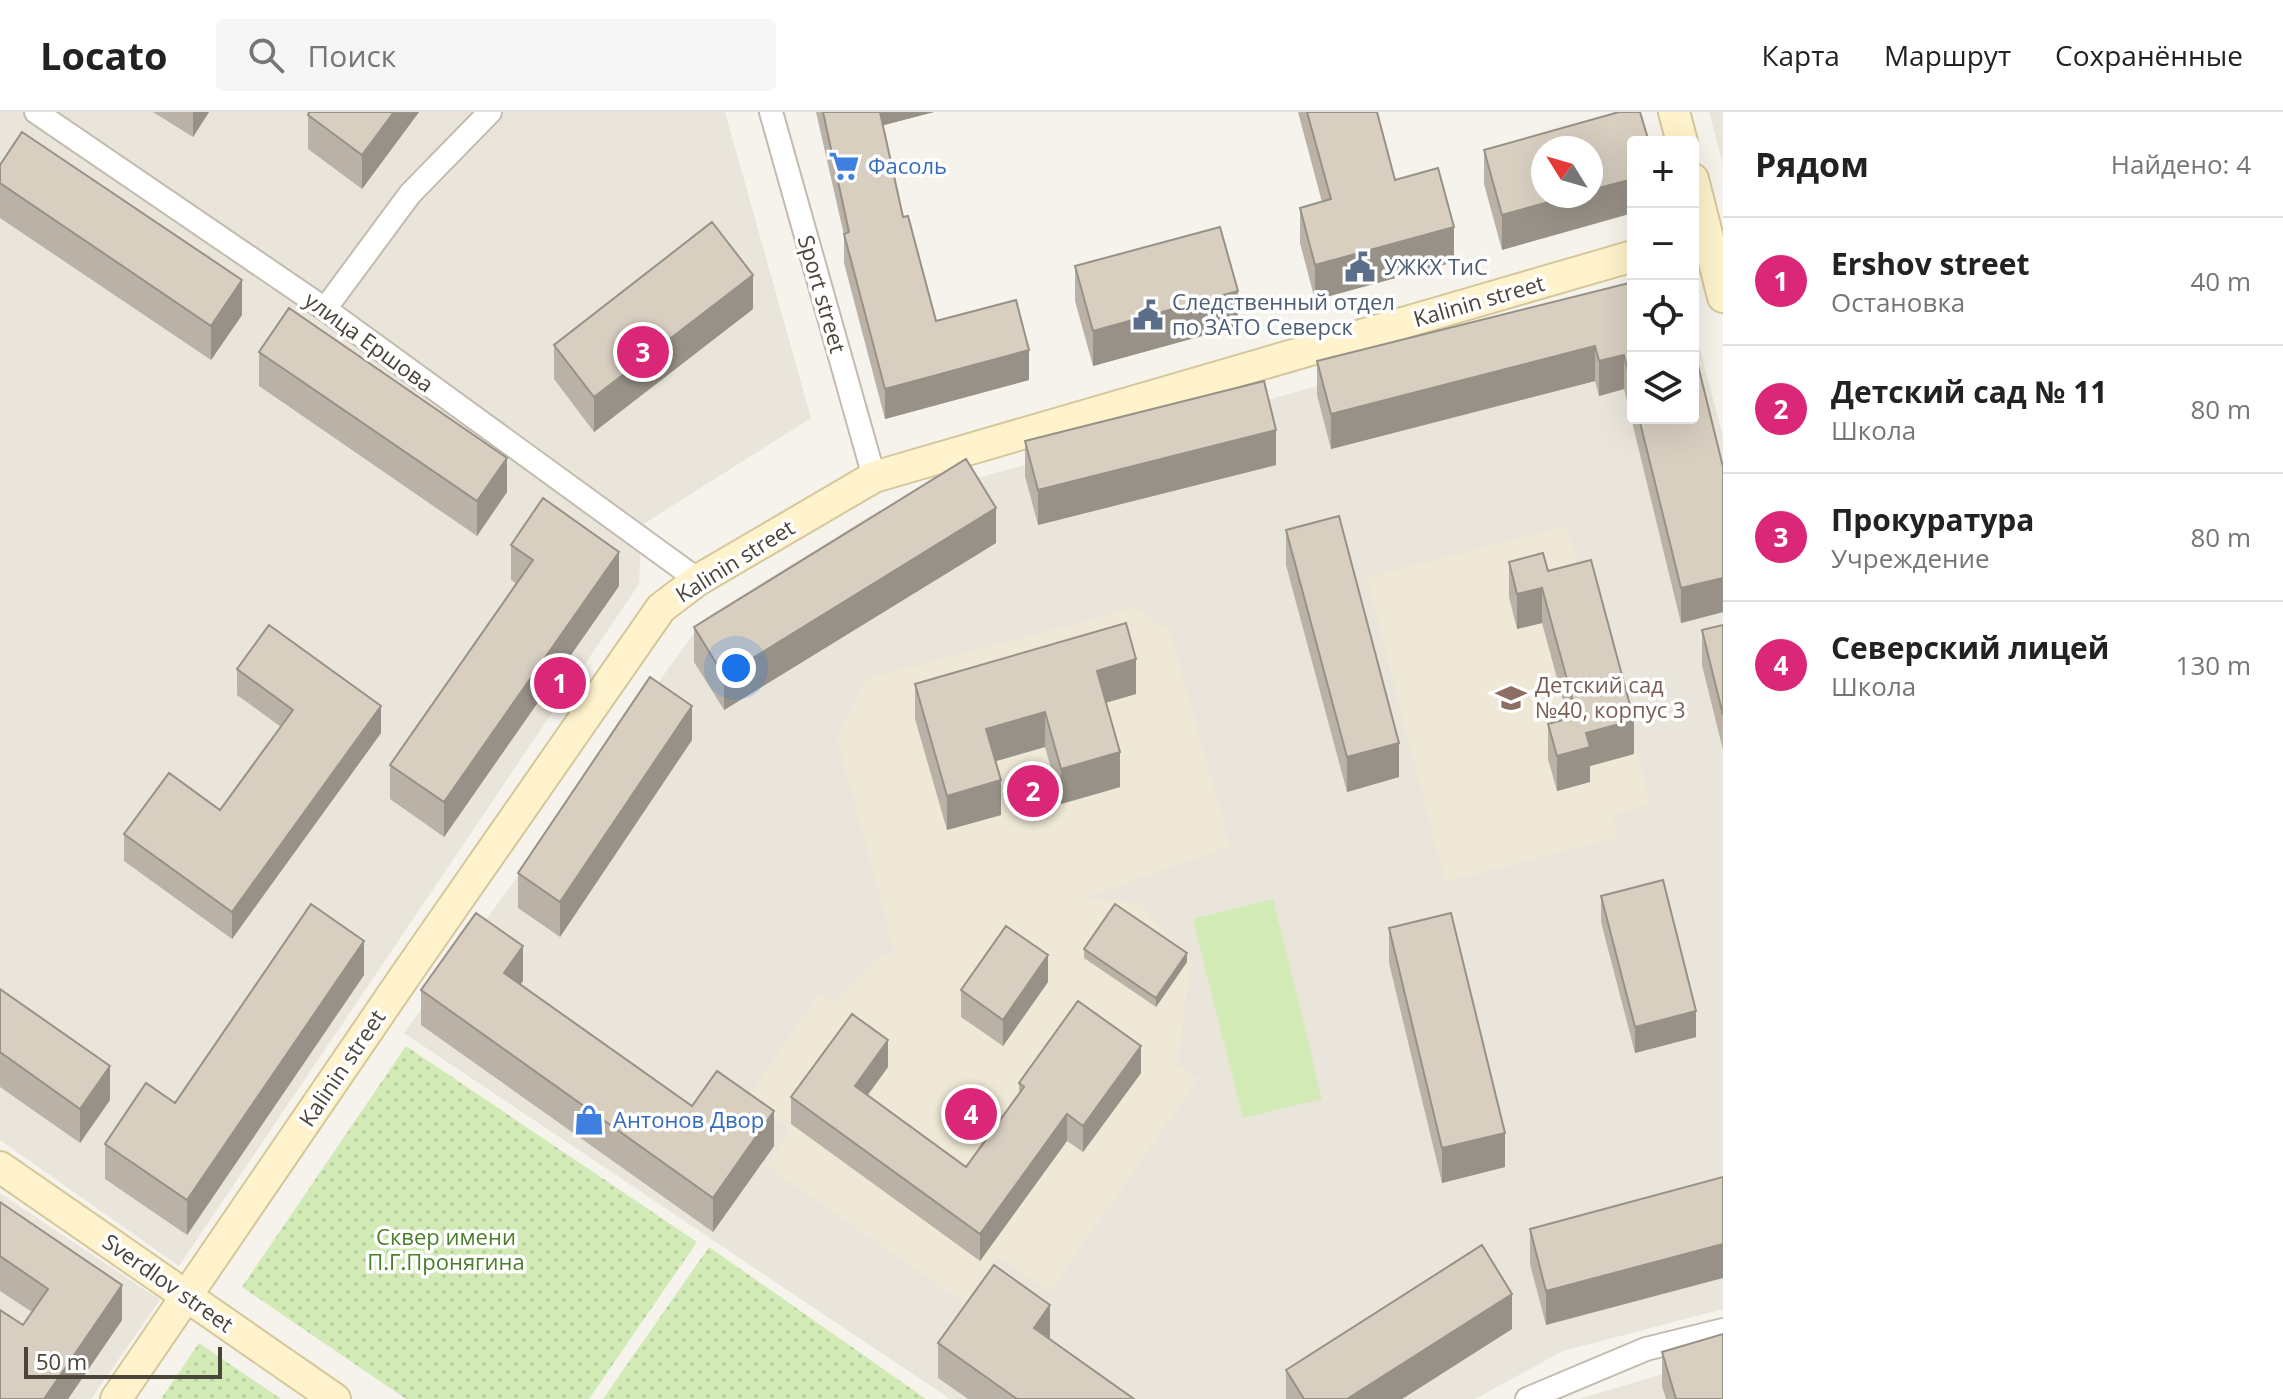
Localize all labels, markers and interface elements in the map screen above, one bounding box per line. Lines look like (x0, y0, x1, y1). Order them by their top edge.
search box (216, 19, 776, 91)
text: Locato (40, 29, 168, 81)
icon: search (244, 33, 288, 77)
text: Поиск (308, 35, 396, 76)
text: Карта (1761, 36, 1840, 74)
text: Маршрут (1884, 36, 2011, 74)
text: Сохранённые (2055, 36, 2243, 74)
north arrow (1531, 136, 1603, 208)
map controls (1627, 136, 1699, 424)
button: + (1627, 136, 1699, 208)
text: Рядом (1755, 141, 1869, 187)
text: Найдено: 4 (2111, 146, 2251, 182)
supermarket icon: Фасоль (827, 149, 861, 183)
place label: Фасоль (868, 150, 947, 180)
button: − (1627, 208, 1699, 280)
street label: Sport street (792, 231, 854, 356)
text: Ershov street (1831, 243, 2030, 284)
public building icon: УЖКХ ТиС (1343, 250, 1377, 284)
place label: УЖКХ ТиС (1384, 251, 1488, 281)
text: 1 (1774, 263, 1788, 299)
text: 40 m (2190, 263, 2251, 299)
street label: Kalinin street (1410, 267, 1548, 333)
button: locate (1627, 280, 1699, 352)
street label: улица Ершова (299, 284, 440, 398)
text: Остановка (1831, 284, 1965, 320)
place label: Следственный отдел по ЗАТО Северск (1172, 286, 1395, 341)
public building icon: Следственный отдел по ЗАТО Северск (1131, 298, 1165, 332)
pin: 3 (617, 322, 669, 382)
button: layers (1627, 352, 1699, 424)
text: Детский сад № 11 (1831, 371, 2107, 412)
text: 2 (1774, 391, 1788, 427)
text: 80 m (2190, 391, 2251, 427)
text: Школа (1831, 412, 1916, 448)
text: Прокуратура (1831, 499, 2034, 540)
street label: Kalinin street (669, 512, 800, 609)
text: 3 (1774, 519, 1788, 555)
text: 80 m (2190, 519, 2251, 555)
text: Учреждение (1831, 540, 1990, 576)
text: Северский лицей (1831, 627, 2109, 668)
text: 4 (1774, 647, 1788, 683)
text: 130 m (2176, 647, 2251, 683)
your location (716, 648, 756, 688)
pin: 1 (534, 653, 586, 713)
text: Школа (1831, 668, 1916, 704)
place label: Детский сад №40, корпус 3 (1535, 669, 1686, 724)
school or university icon: Детский сад №40, корпус 3 (1494, 681, 1528, 715)
pin: 2 (1007, 761, 1059, 821)
street label: Kalinin street (291, 1003, 391, 1132)
pin: 4 (945, 1084, 997, 1144)
shop icon: Антонов Двор (572, 1103, 606, 1137)
place label: Антонов Двор (613, 1104, 764, 1134)
park label: Сквер имени П.Г.Пронягина (367, 1221, 525, 1276)
street label: Sverdlov street (97, 1226, 240, 1338)
scale bar (24, 1343, 222, 1379)
text: 50 m (36, 1346, 87, 1376)

